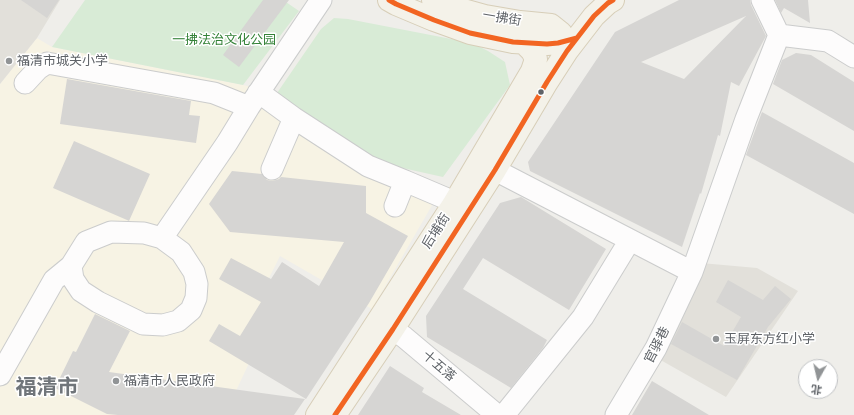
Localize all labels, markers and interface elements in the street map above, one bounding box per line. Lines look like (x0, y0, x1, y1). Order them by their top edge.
street label: 一拂街 (482, 7, 522, 29)
park label: 一拂法治文化公园 (172, 32, 276, 48)
place label: 福清市城关小学 (17, 53, 108, 69)
marker: 福清市城关小学 (4, 56, 14, 66)
unlabelled marker (536, 87, 546, 97)
street label: 后埔街 (419, 210, 453, 252)
street label: 官驿巷 (641, 324, 673, 366)
place label: 玉屏东方红小学 (724, 331, 815, 347)
marker: 玉屏东方红小学 (711, 334, 721, 344)
street label: 十五落 (419, 347, 459, 385)
north arrow (798, 359, 838, 399)
place label: 福清市人民政府 (124, 373, 215, 389)
district label: 福清市 (16, 374, 78, 400)
marker: 福清市人民政府 (111, 376, 121, 386)
text: 北 (810, 383, 823, 397)

